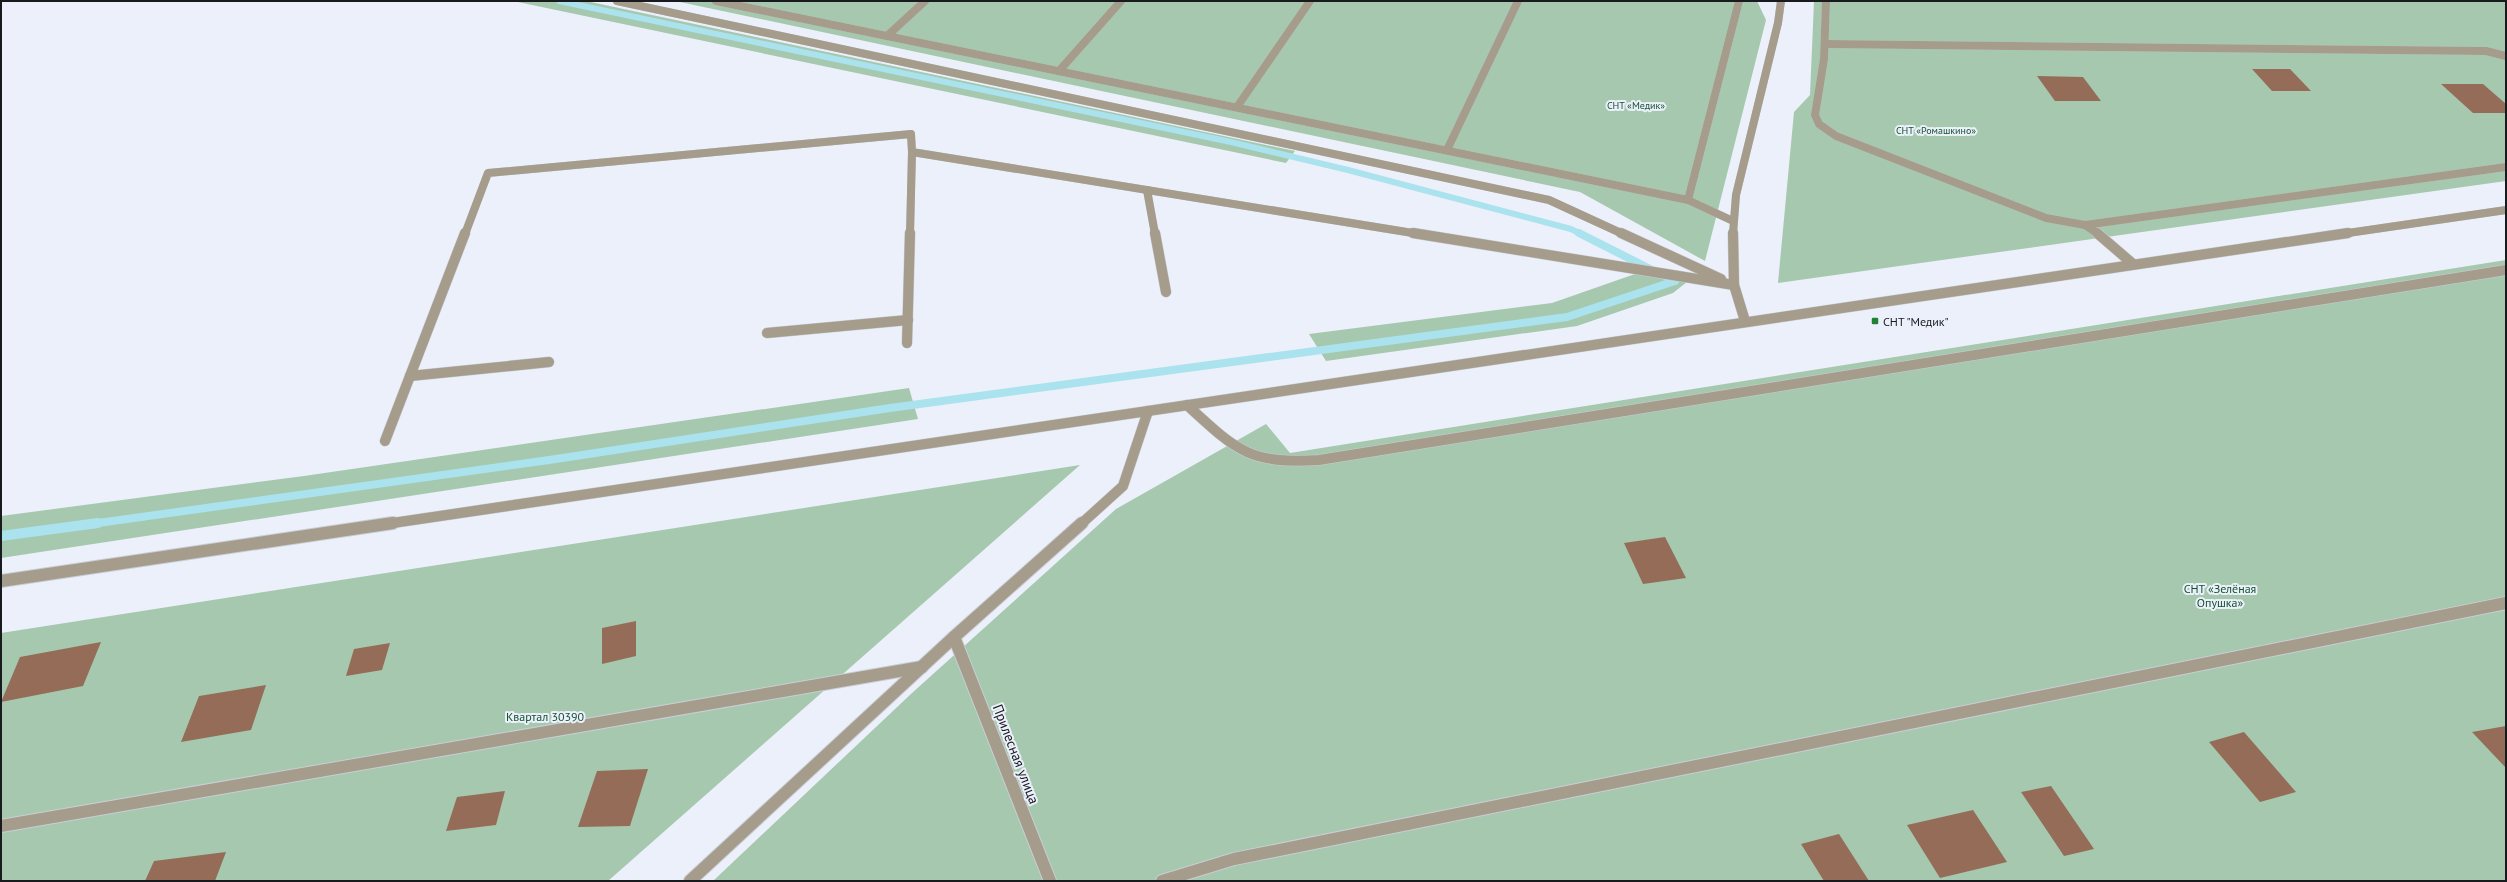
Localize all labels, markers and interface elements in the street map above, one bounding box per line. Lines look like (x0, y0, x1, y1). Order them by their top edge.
park label: СНТ «Медик» (1607, 99, 1665, 112)
park label: СНТ «Ромашкино» (1896, 124, 1976, 137)
place label: СНТ "Медик" (1883, 314, 1949, 329)
marker: СНТ "Медик" (1870, 316, 1880, 326)
park label: СНТ «Зелёная Опушка» (2184, 581, 2256, 610)
street label: Прилесная улица (989, 702, 1043, 806)
park label: Квартал 30390 (506, 709, 585, 724)

